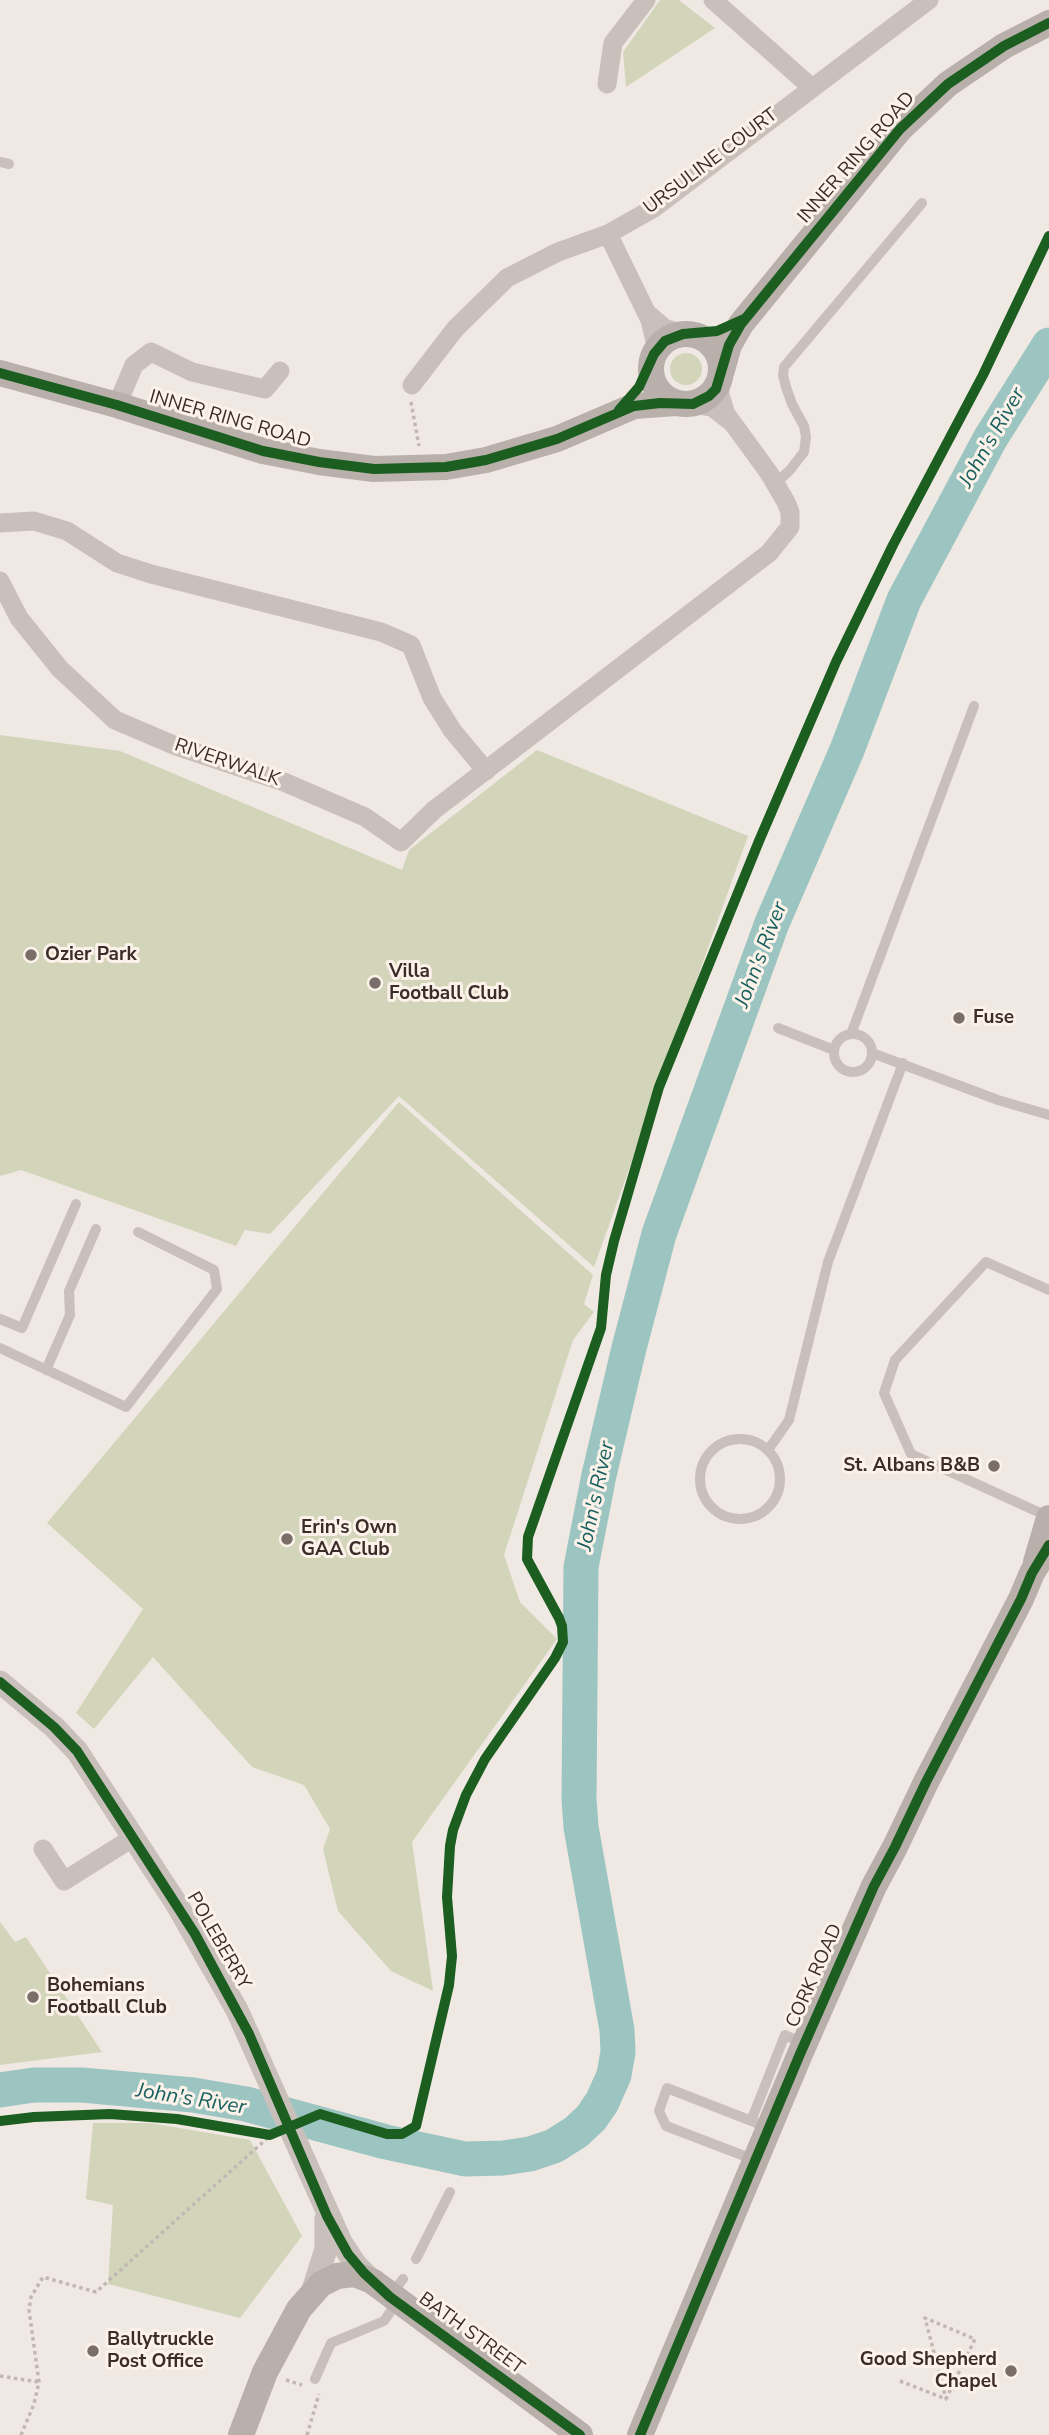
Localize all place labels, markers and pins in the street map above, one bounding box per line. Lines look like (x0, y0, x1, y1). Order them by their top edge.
place label: Ozier Park (45, 944, 137, 966)
marker: Ozier Park (23, 947, 39, 963)
place label: Villa Football Club (389, 961, 509, 1005)
marker: Villa Football Club (367, 975, 383, 991)
place label: Fuse (973, 1007, 1014, 1029)
marker: Fuse (951, 1010, 967, 1026)
place label: St. Albans B&B (843, 1455, 980, 1477)
marker: St. Albans B&B (986, 1458, 1002, 1474)
place label: Erin's Own GAA Club (301, 1517, 397, 1561)
marker: Erin's Own GAA Club (279, 1531, 295, 1547)
place label: Bohemians Football Club (47, 1975, 167, 2019)
marker: Bohemians Football Club (25, 1989, 41, 2005)
place label: Ballytruckle Post Office (107, 2329, 214, 2373)
marker: Ballytruckle Post Office (85, 2343, 101, 2359)
place label: Good Shepherd Chapel (860, 2349, 997, 2393)
marker: Good Shepherd Chapel (1003, 2363, 1019, 2379)

